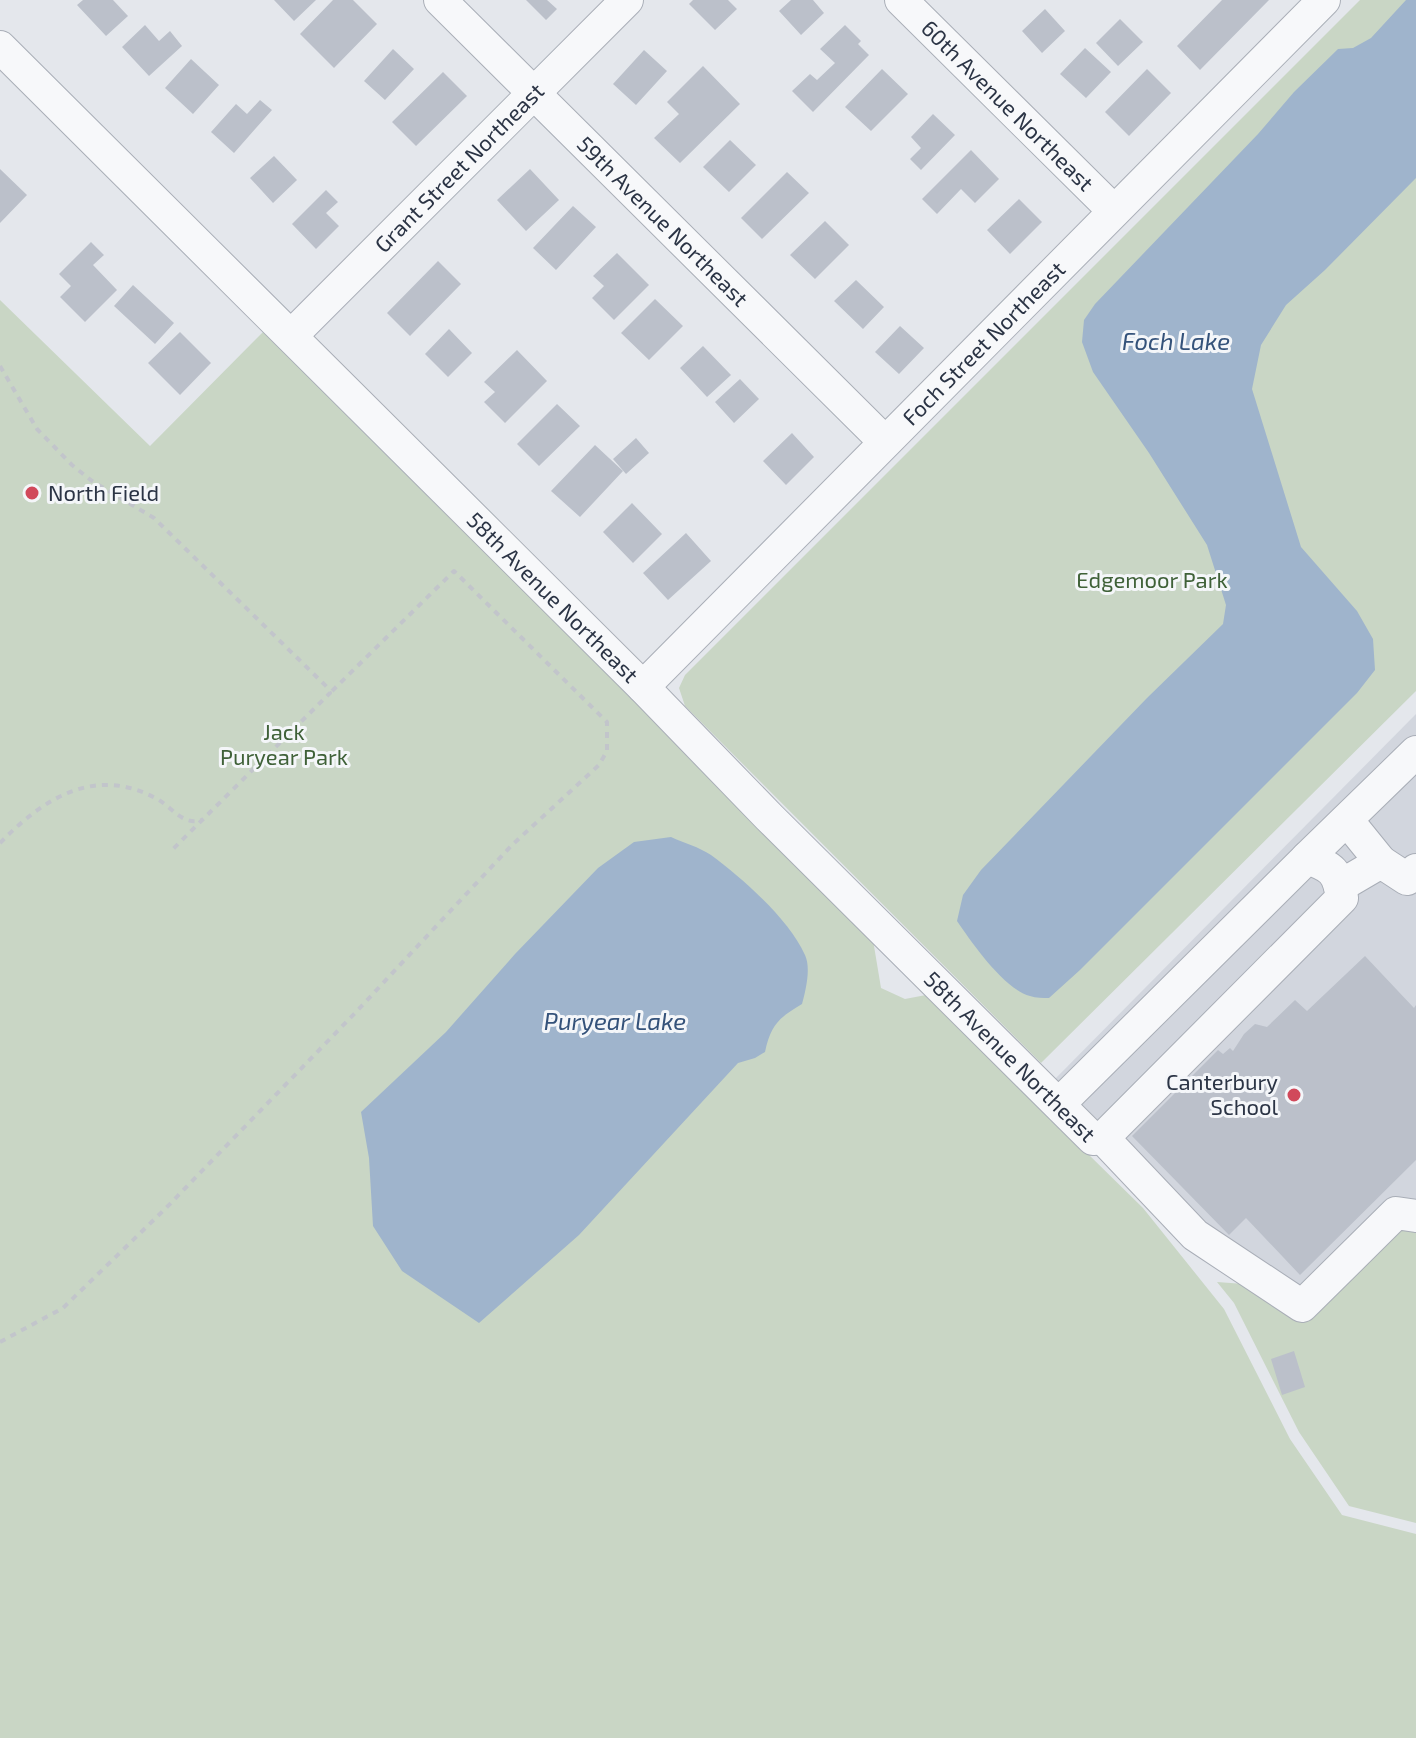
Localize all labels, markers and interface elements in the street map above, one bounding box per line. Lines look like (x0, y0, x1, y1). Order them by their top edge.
street label: 60th Avenue Northeast (917, 14, 1100, 196)
street label: Grant Street Northeast (369, 77, 549, 257)
street label: 59th Avenue Northeast (573, 130, 754, 311)
street label: Foch Street Northeast (896, 255, 1070, 430)
water label: Foch Lake (1122, 326, 1230, 355)
place label: North Field (48, 479, 159, 505)
marker: North Field (23, 484, 41, 502)
street label: 58th Avenue Northeast (463, 506, 645, 687)
park label: Edgemoor Park (1076, 566, 1228, 592)
park label: Jack Puryear Park (220, 718, 348, 769)
street label: 58th Avenue Northeast (920, 965, 1102, 1146)
water label: Puryear Lake (544, 1006, 686, 1035)
place label: Canterbury School (1166, 1068, 1278, 1119)
marker: Canterbury School (1285, 1086, 1303, 1104)

